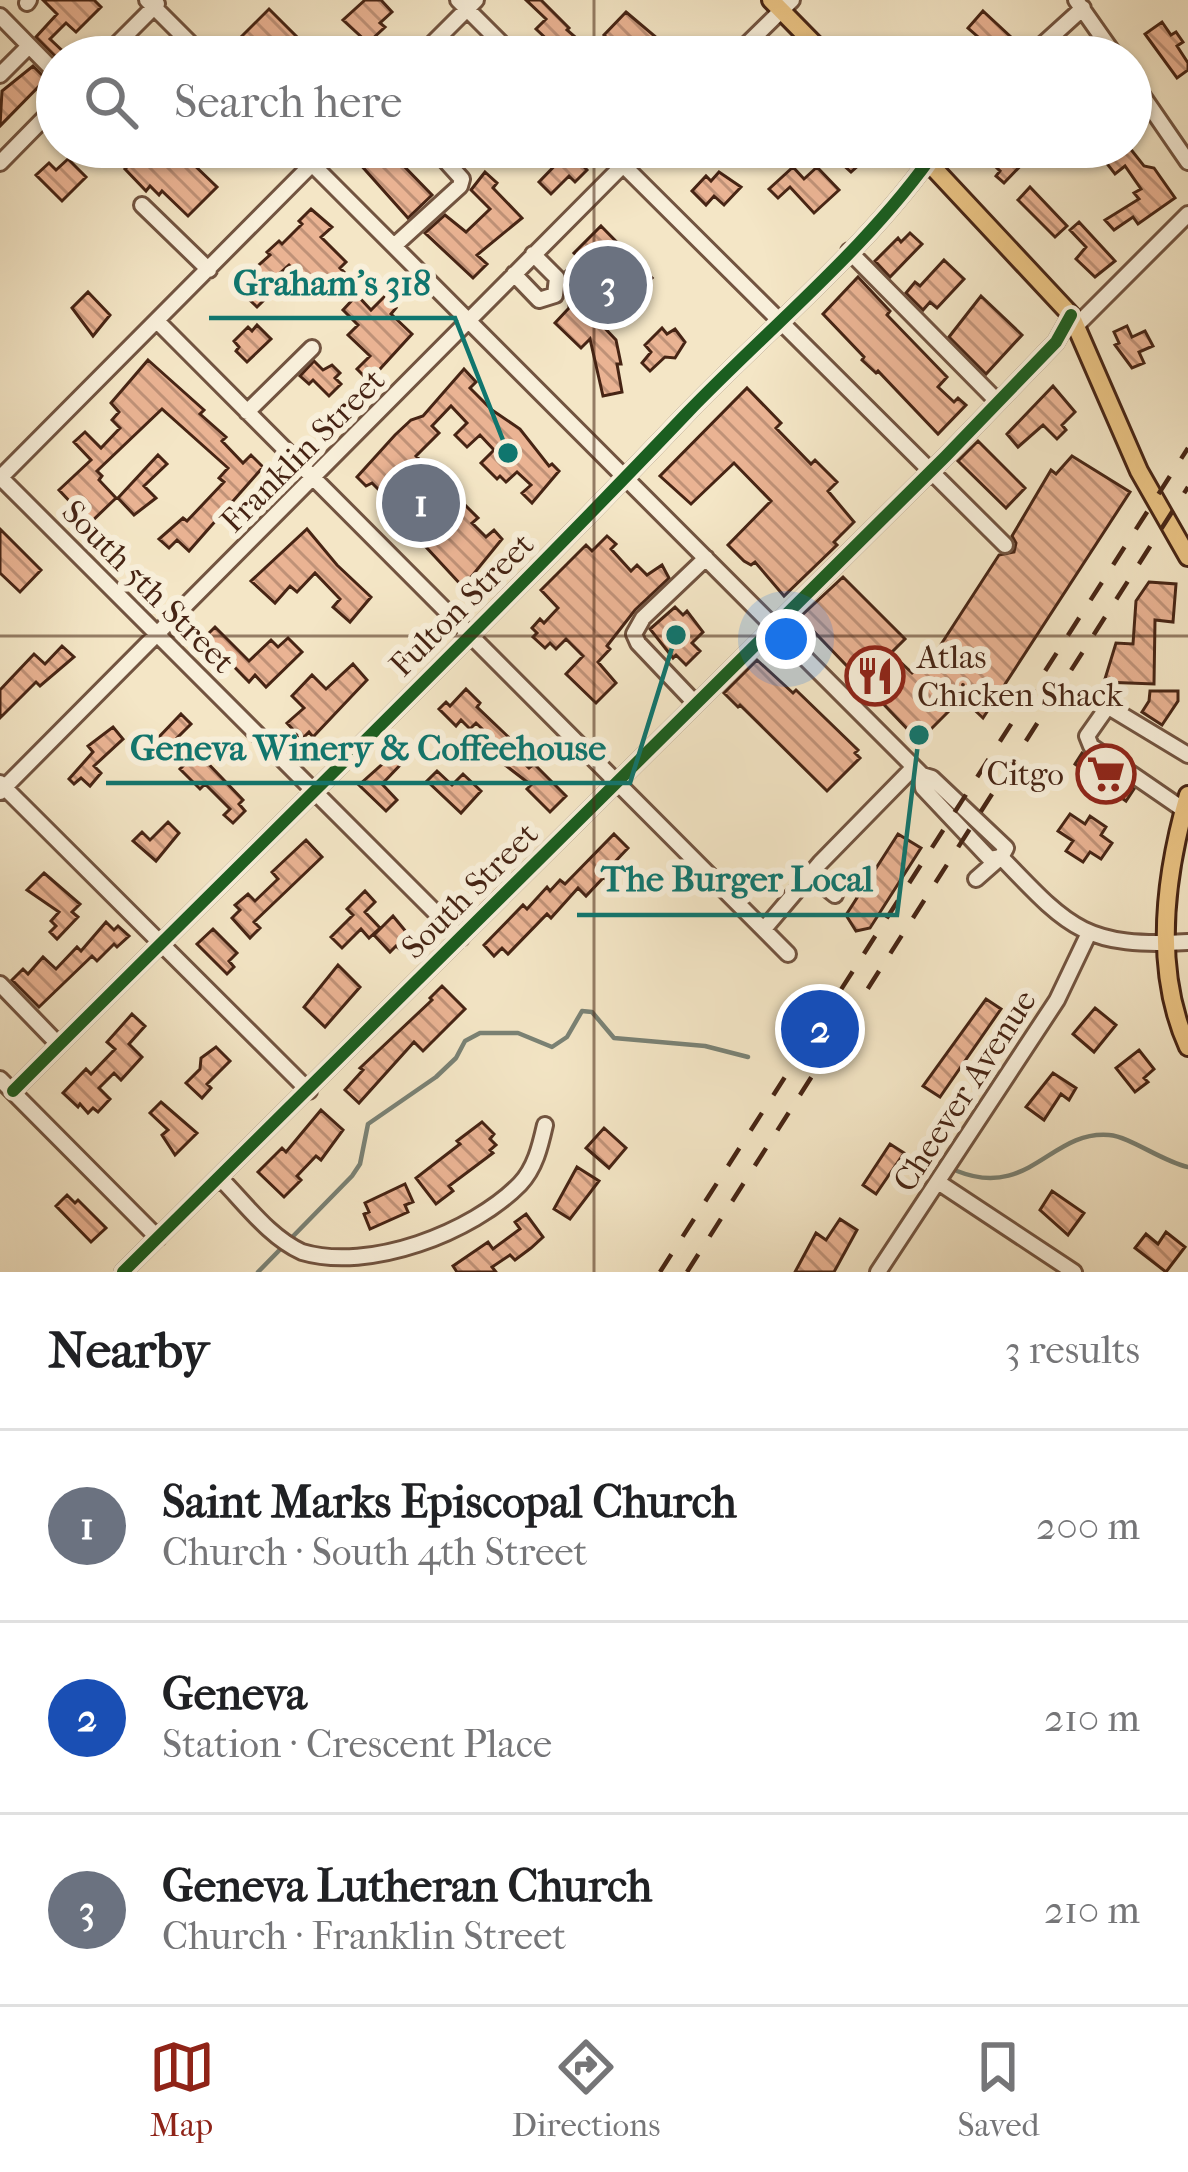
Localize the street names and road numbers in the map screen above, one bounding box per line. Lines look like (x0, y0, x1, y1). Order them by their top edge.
street label: Franklin Street (213, 361, 393, 541)
street label: South 5th Street (54, 493, 243, 682)
street label: Fulton Street (382, 525, 542, 685)
street label: South Street (394, 815, 546, 967)
street label: Cheever Avenue (885, 983, 1045, 1199)

